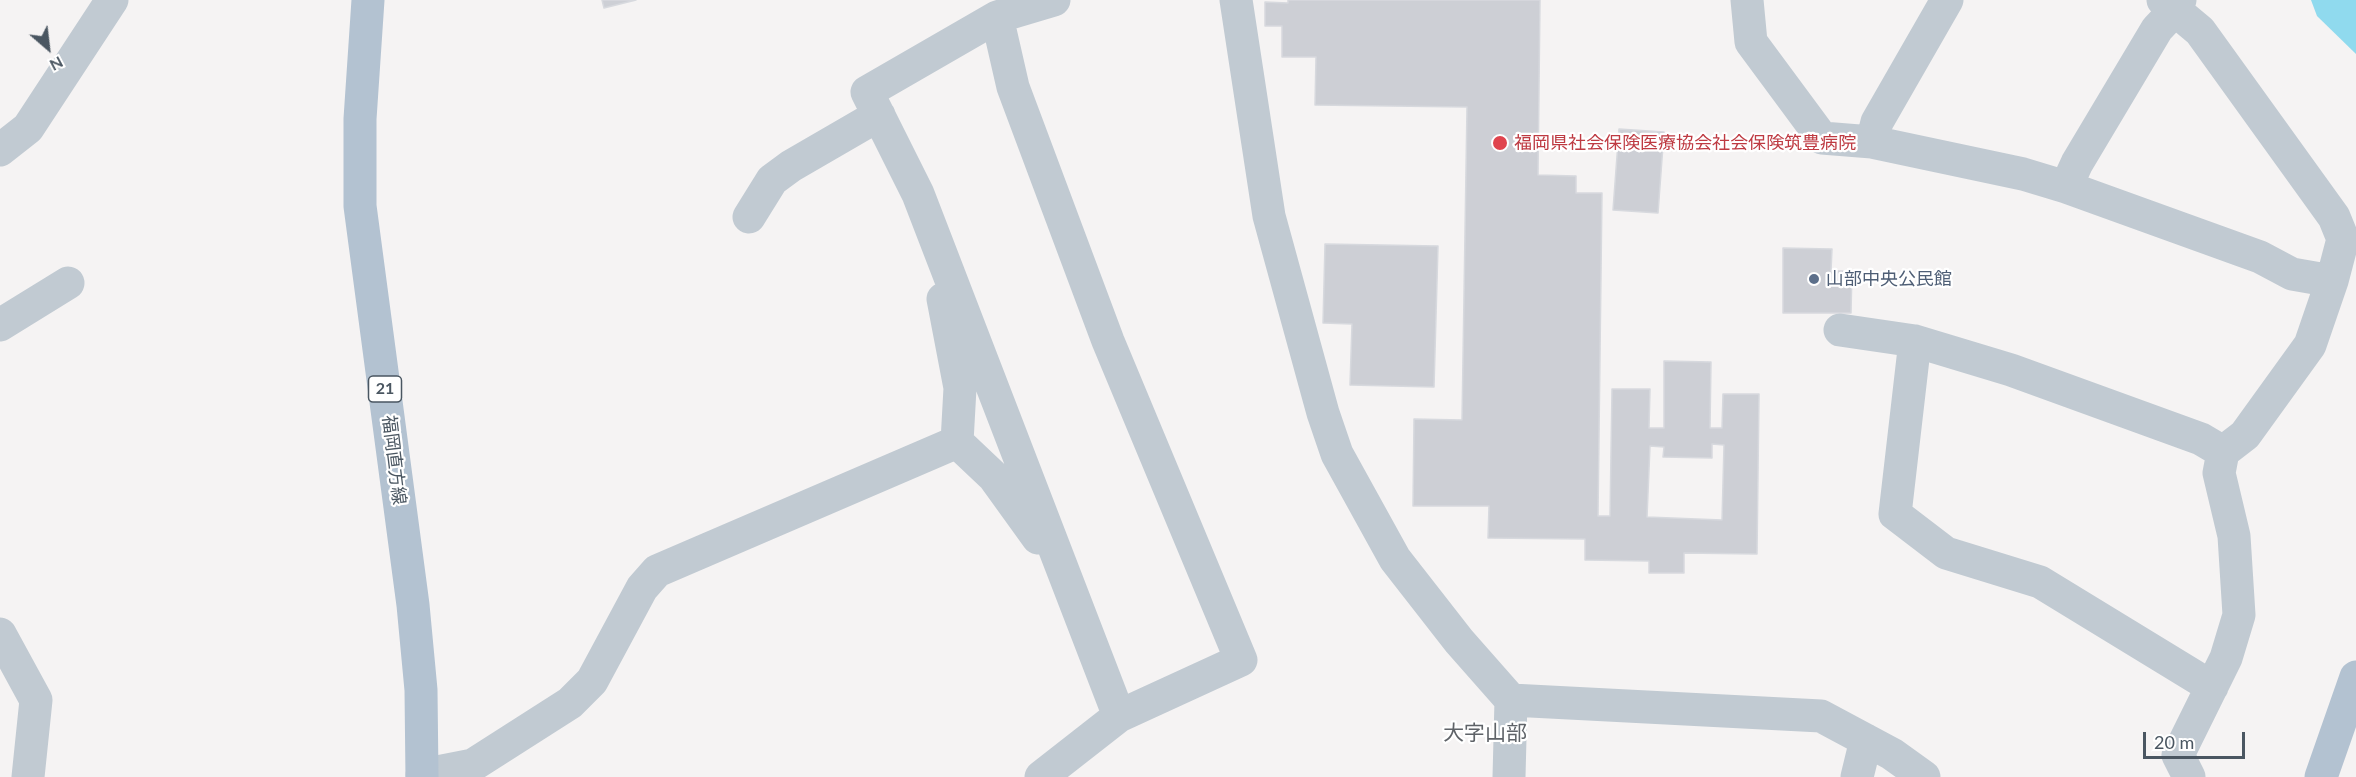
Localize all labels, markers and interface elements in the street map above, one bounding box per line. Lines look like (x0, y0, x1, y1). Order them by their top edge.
north arrow (18, 18, 78, 78)
text: N (47, 53, 67, 76)
place label: 福岡県社会保険医療協会社会保険筑豊病院 (1514, 132, 1856, 154)
marker: 福岡県社会保険医療協会社会保険筑豊病院 (1491, 134, 1509, 152)
place label: 山部中央公民館 (1826, 268, 1952, 290)
marker: 山部中央公民館 (1807, 272, 1821, 286)
road number: 21 (368, 376, 402, 402)
street label: 福岡直方線 (378, 414, 410, 506)
district label: 大字山部 (1443, 720, 1527, 746)
scale bar (2146, 720, 2248, 758)
text: 20 m (2154, 731, 2194, 753)

